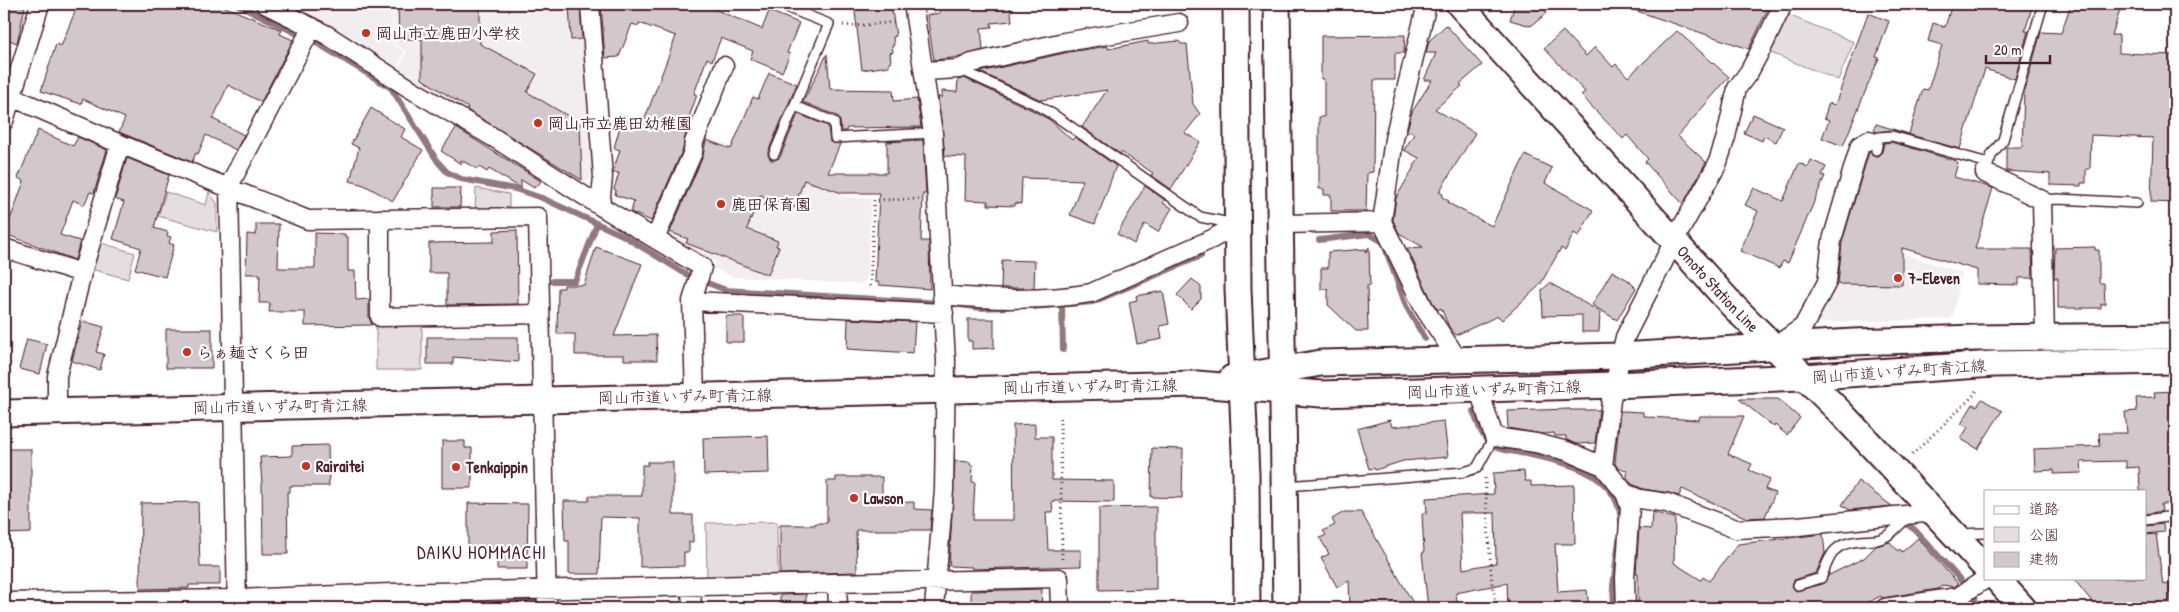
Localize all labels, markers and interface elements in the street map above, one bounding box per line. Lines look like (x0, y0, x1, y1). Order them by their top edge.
place label: 岡山市立鹿田小学校 (376, 22, 520, 44)
marker: 岡山市立鹿田小学校 (360, 27, 372, 39)
scale bar (1986, 32, 2050, 64)
text: 20 m (1994, 39, 2021, 60)
place label: 岡山市立鹿田幼稚園 (548, 112, 692, 134)
marker: 岡山市立鹿田幼稚園 (532, 117, 544, 129)
place label: 鹿田保育園 (731, 193, 811, 215)
marker: 鹿田保育園 (715, 198, 727, 210)
street label: Omoto Station Line (1672, 241, 1764, 337)
place label: 7-Eleven (1907, 267, 1960, 289)
marker: 7-Eleven (1892, 272, 1904, 284)
place label: らぁ麺さくら田 (197, 341, 309, 363)
marker: らぁ麺さくら田 (181, 346, 193, 358)
street label: 岡山市道いずみ町青江線 (1811, 354, 1987, 388)
street label: 岡山市道いずみ町青江線 (1002, 373, 1178, 399)
street label: 岡山市道いずみ町青江線 (1406, 375, 1582, 403)
street label: 岡山市道いずみ町青江線 (597, 383, 773, 409)
street label: 岡山市道いずみ町青江線 (192, 393, 368, 419)
place label: Rairaitei (316, 455, 365, 477)
place label: Tenkaippin (465, 456, 528, 479)
marker: Rairaitei (300, 460, 312, 472)
marker: Tenkaippin (450, 461, 462, 473)
place label: Lawson (864, 487, 903, 509)
legend (1984, 490, 2146, 580)
marker: Lawson (848, 492, 860, 504)
text: 道路 (2029, 498, 2059, 519)
text: 公園 (2029, 524, 2059, 545)
district label: DAIKU HOMMACHI (417, 540, 547, 565)
text: 建物 (2029, 548, 2059, 569)

